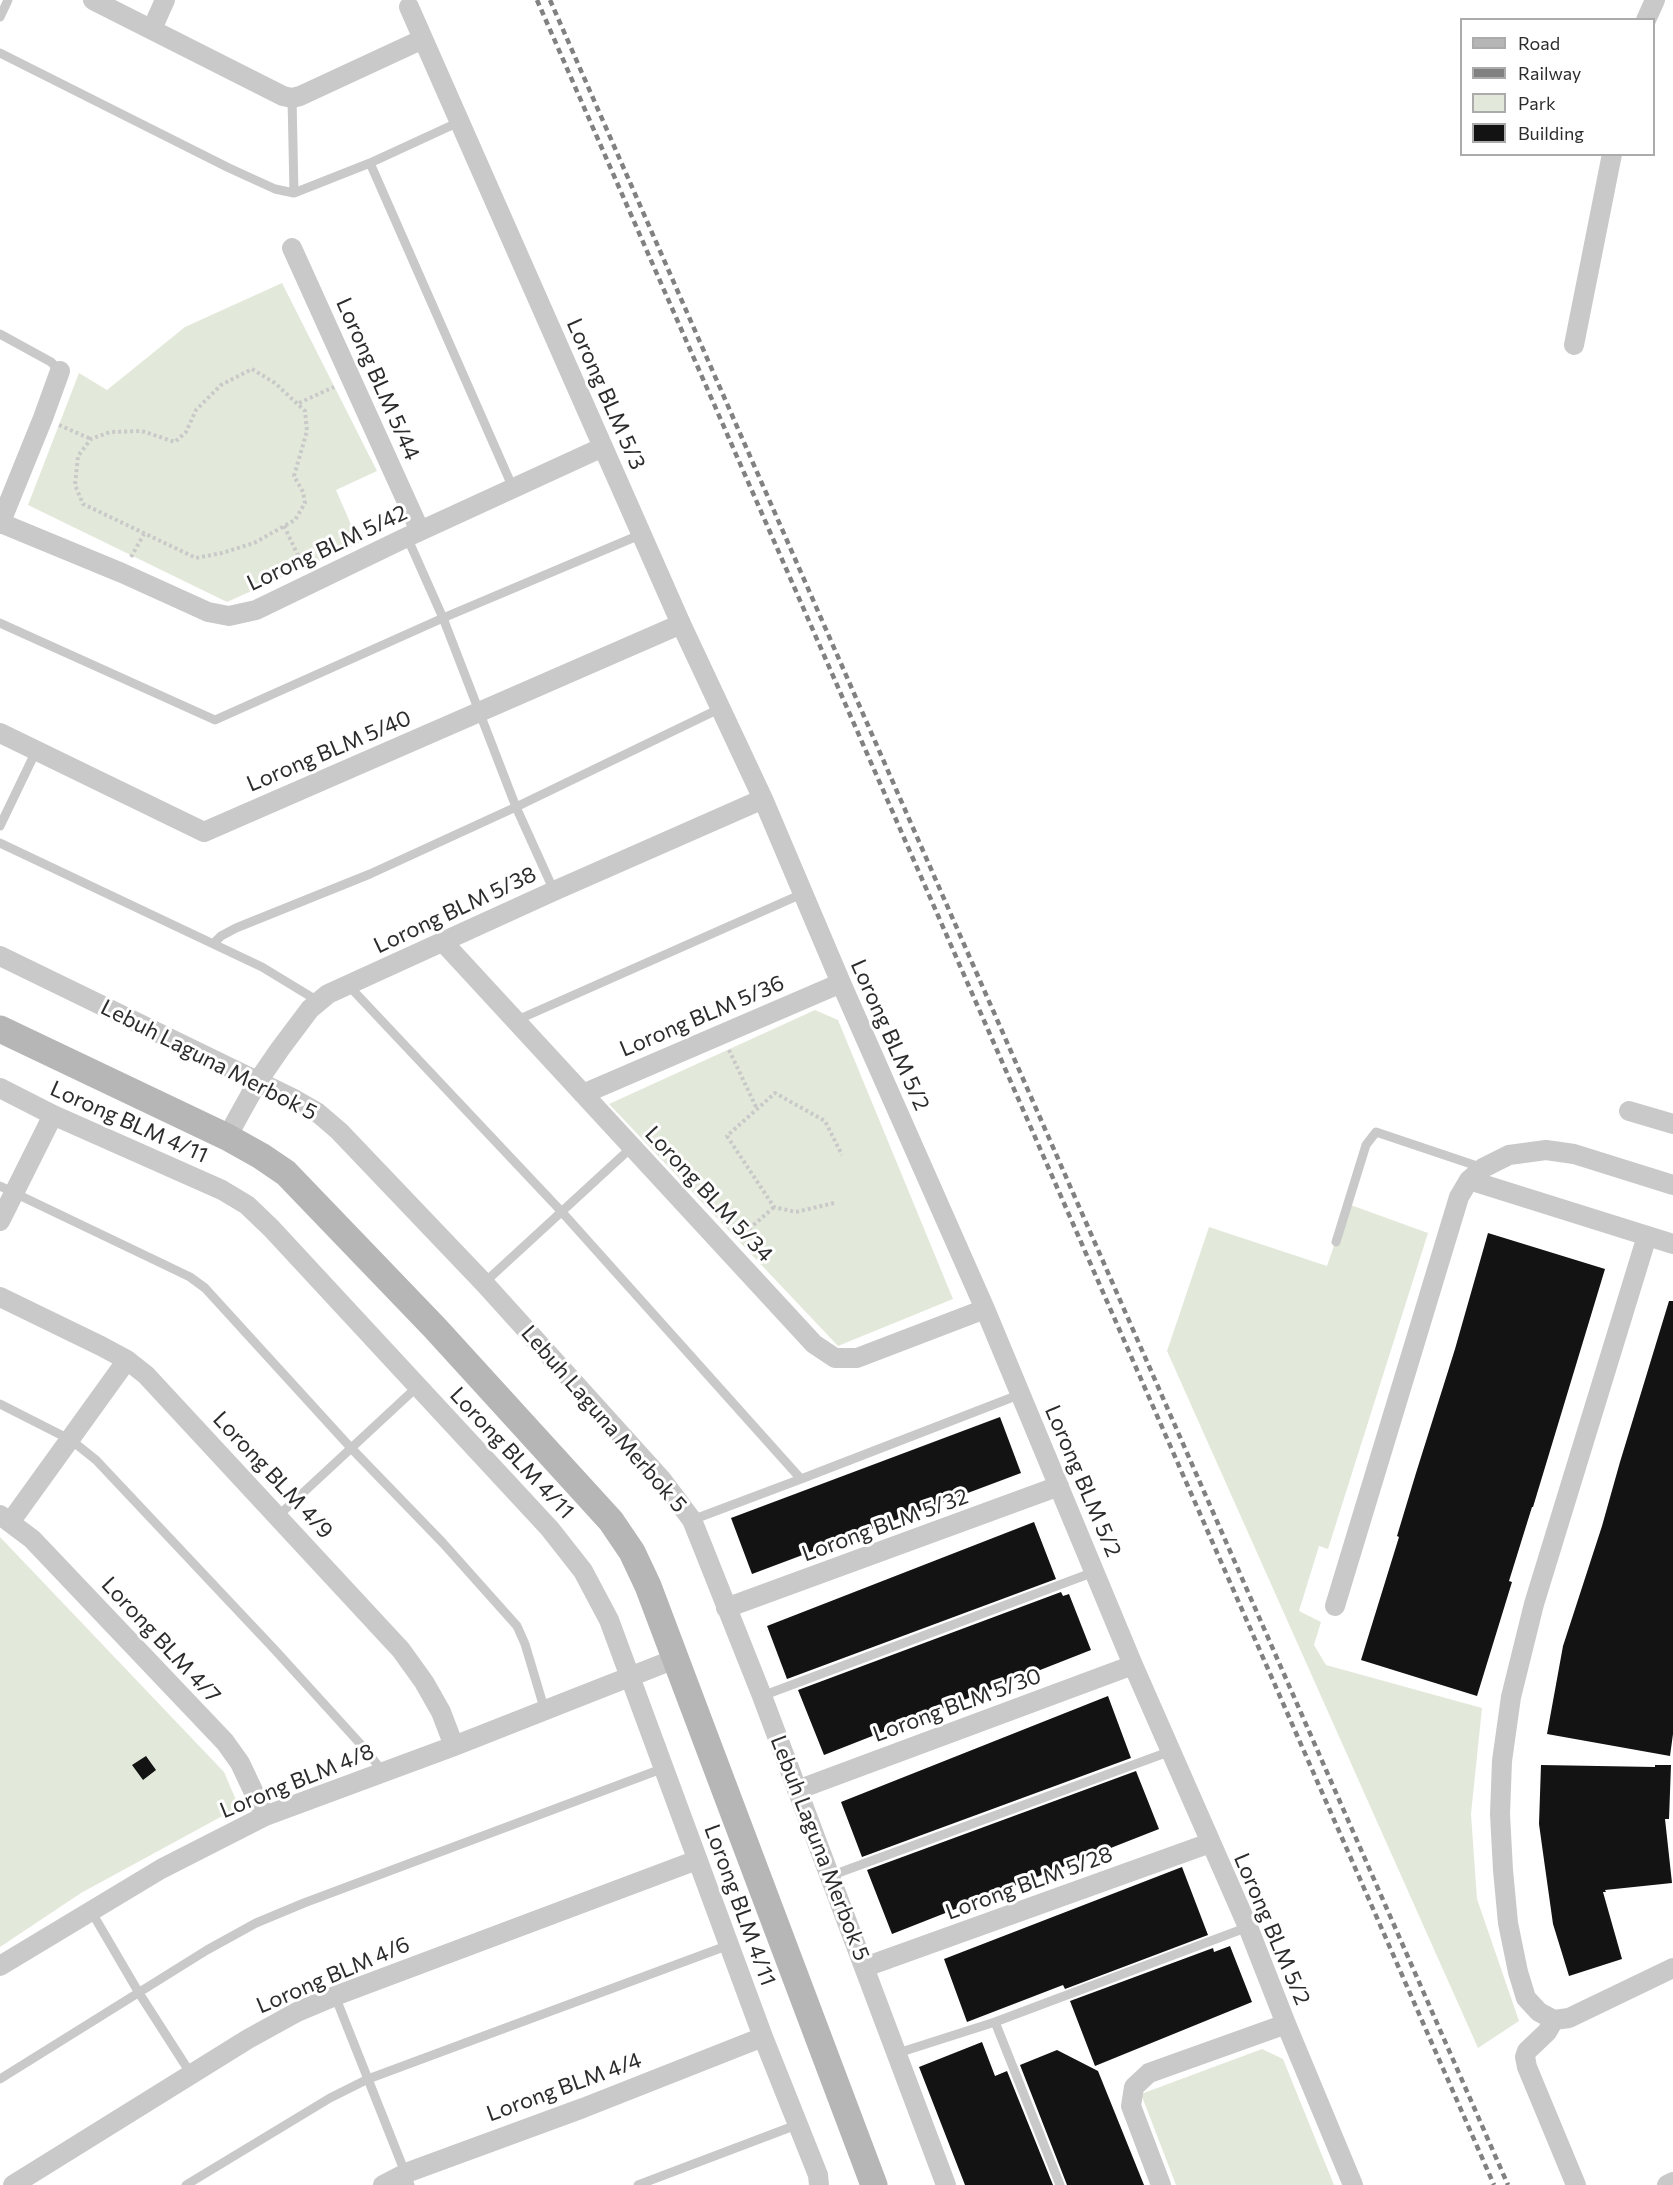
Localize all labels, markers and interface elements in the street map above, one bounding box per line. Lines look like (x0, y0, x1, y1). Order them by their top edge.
legend (1460, 18, 1655, 156)
text: Road (1518, 32, 1560, 54)
text: Railway (1518, 62, 1581, 84)
text: Park (1518, 92, 1556, 114)
text: Building (1518, 122, 1584, 144)
street label: Lorong BLM 5/44 (330, 294, 426, 464)
street label: Lorong BLM 5/3 (561, 314, 651, 474)
street label: Lorong BLM 5/42 (243, 499, 411, 597)
street label: Lorong BLM 5/40 (243, 704, 415, 798)
street label: Lorong BLM 5/38 (370, 861, 540, 959)
street label: Lorong BLM 5/2 (845, 955, 935, 1115)
street label: Lorong BLM 5/36 (616, 969, 788, 1063)
street label: Lebuh Laguna Merbok 5 (96, 994, 322, 1126)
street label: Lorong BLM 4/11 (46, 1075, 212, 1169)
street label: Lorong BLM 5/34 (639, 1121, 779, 1267)
street label: Lebuh Laguna Merbok 5 (516, 1320, 692, 1518)
street label: Lorong BLM 4/11 (444, 1382, 580, 1524)
street label: Lorong BLM 5/2 (1039, 1401, 1127, 1561)
street label: Lorong BLM 4/9 (207, 1406, 339, 1544)
street label: Lorong BLM 5/32 (798, 1483, 972, 1567)
street label: Lorong BLM 4/7 (96, 1571, 226, 1709)
street label: Lorong BLM 5/30 (869, 1662, 1045, 1748)
street label: Lebuh Laguna Merbok 5 (765, 1732, 875, 1964)
street label: Lorong BLM 4/8 (216, 1738, 378, 1824)
street label: Lorong BLM 4/11 (699, 1821, 781, 1989)
street label: Lorong BLM 5/28 (942, 1841, 1116, 1925)
street label: Lorong BLM 5/2 (1228, 1849, 1316, 2009)
street label: Lorong BLM 4/6 (252, 1931, 414, 2019)
street label: Lorong BLM 4/4 (483, 2047, 645, 2127)

